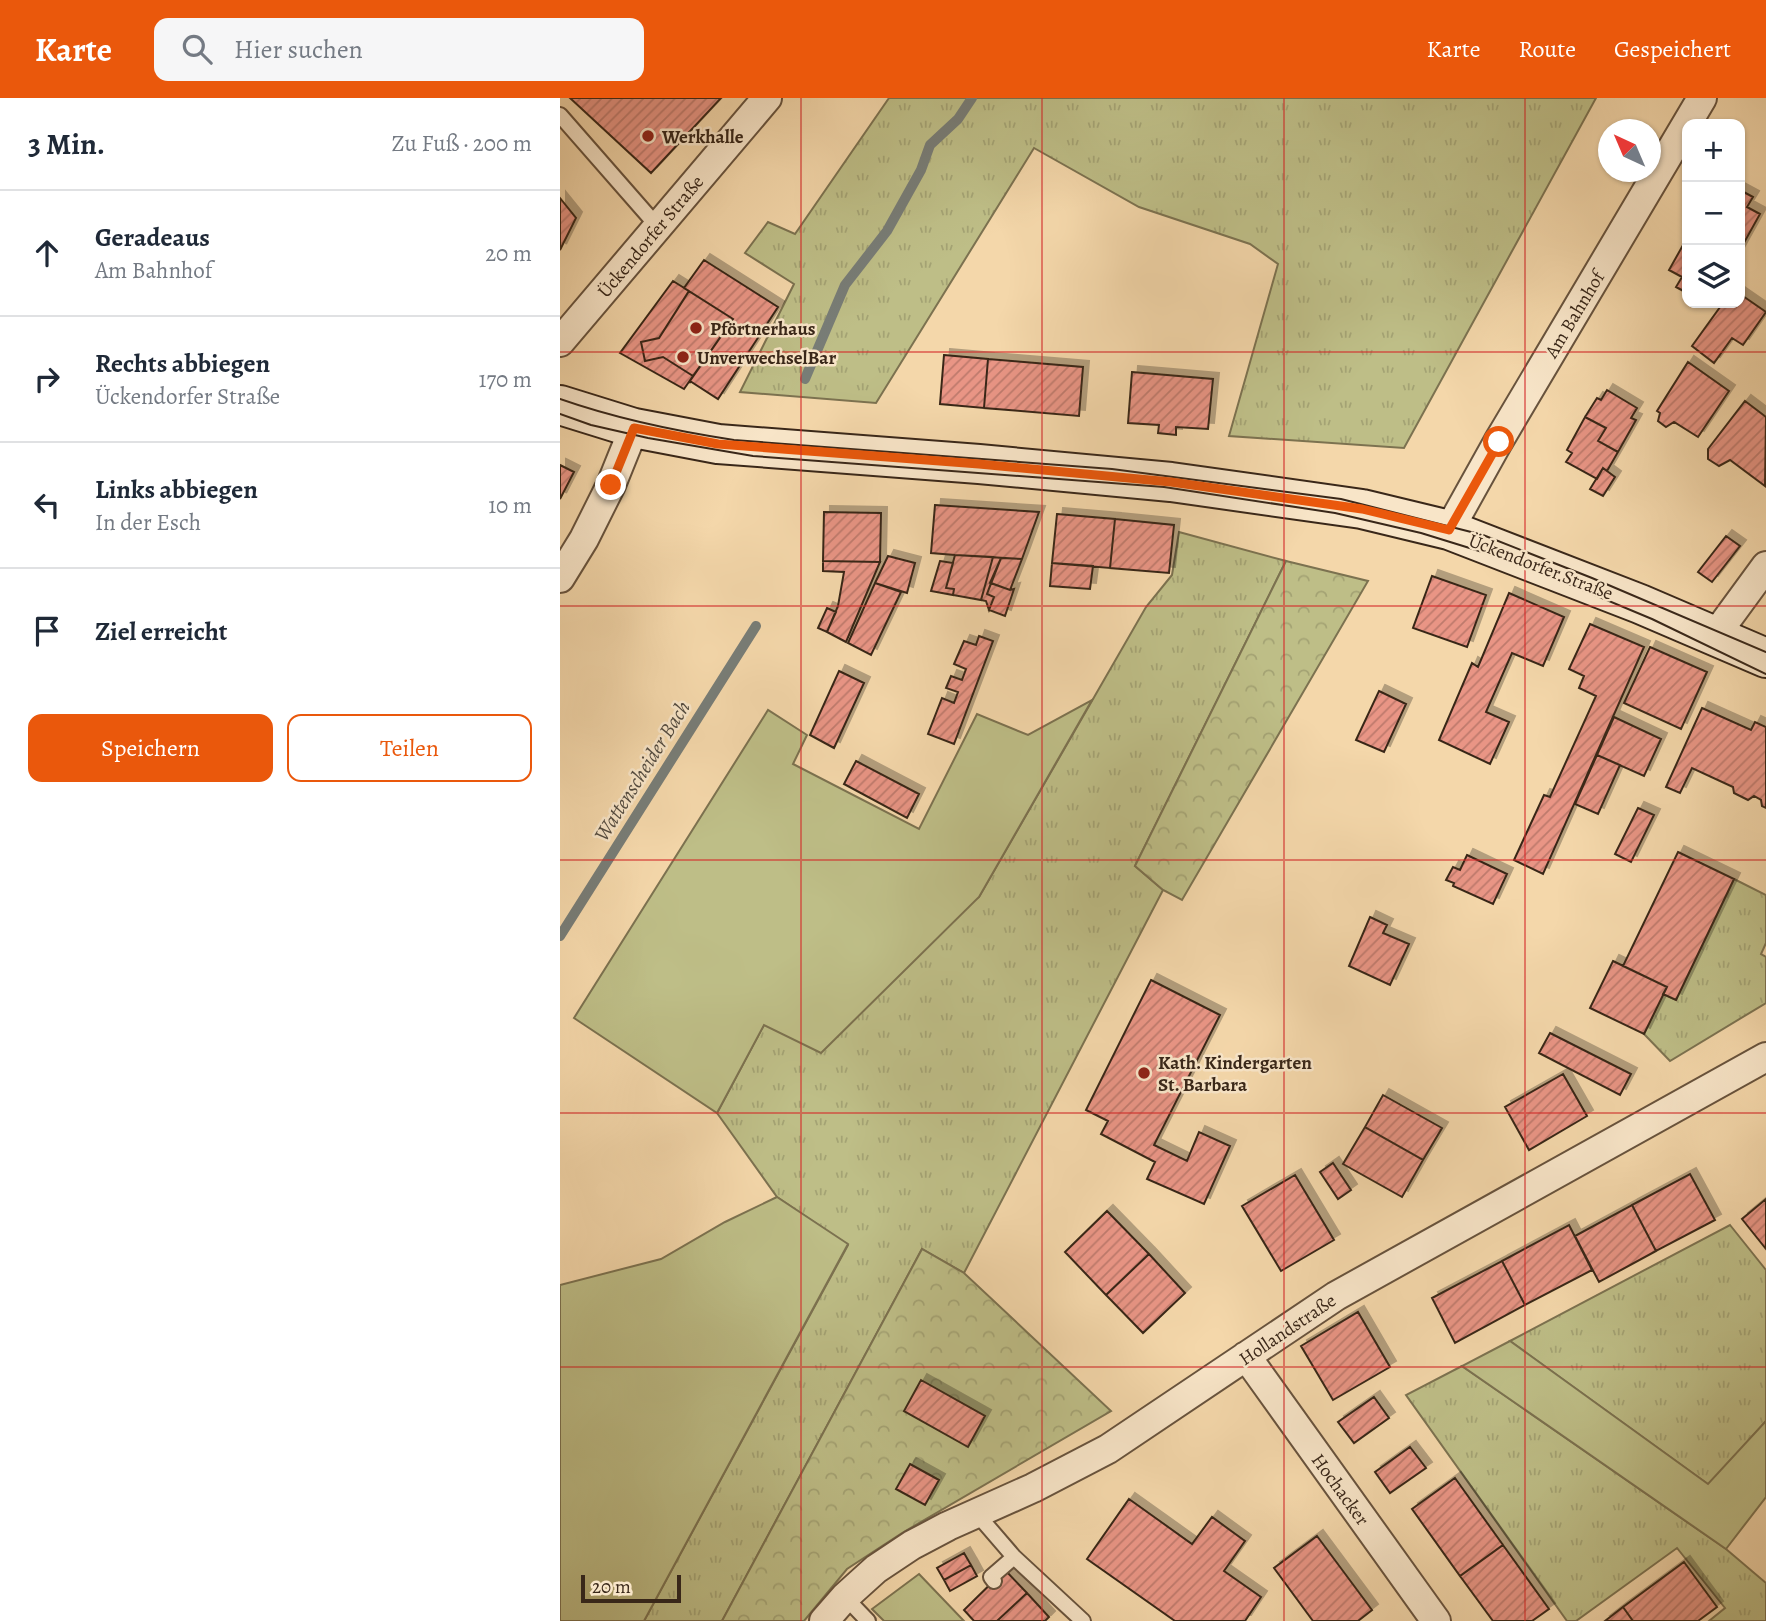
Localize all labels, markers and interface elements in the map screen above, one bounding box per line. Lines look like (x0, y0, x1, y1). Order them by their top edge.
search box (154, 18, 644, 81)
text: Karte (35, 27, 112, 72)
icon: search (178, 30, 216, 68)
text: Hier suchen (234, 32, 363, 67)
text: Karte (1427, 33, 1480, 65)
text: Route (1518, 33, 1576, 65)
text: Gespeichert (1614, 33, 1731, 65)
north arrow (1598, 119, 1661, 182)
map controls (1682, 119, 1745, 308)
button: + (1682, 119, 1745, 182)
text: 3 Min. (28, 124, 105, 164)
place label: Werkhalle (661, 124, 744, 150)
text: Zu Fuß · 200 m (392, 128, 532, 159)
marker: Werkhalle (640, 128, 656, 144)
street label: Ückendorfer Straße (592, 170, 710, 304)
button: − (1682, 182, 1745, 245)
text: Geradeaus (95, 220, 210, 255)
icon: ahead (28, 234, 66, 272)
text: 20 m (485, 238, 532, 269)
button: layers (1682, 245, 1745, 308)
text: Am Bahnhof (95, 255, 212, 286)
street label: Am Bahnhof (1538, 264, 1612, 364)
place label: Pförtnerhaus (710, 316, 816, 342)
marker: Pförtnerhaus (688, 320, 704, 336)
place label: UnverwechselBar (697, 345, 836, 371)
text: Rechts abbiegen (95, 346, 270, 381)
marker: UnverwechselBar (675, 349, 691, 365)
icon: right (28, 360, 66, 398)
text: 170 m (479, 364, 532, 395)
text: Ückendorfer Straße (95, 381, 280, 412)
route start (1483, 426, 1514, 457)
route end (595, 469, 626, 500)
text: Links abbiegen (95, 472, 258, 507)
icon: left (28, 486, 66, 524)
text: 10 m (488, 490, 532, 521)
text: In der Esch (95, 507, 201, 538)
street label: Ückendorfer Straße (1465, 527, 1617, 606)
icon: arrive (28, 612, 66, 650)
text: Ziel erreicht (95, 614, 228, 649)
water label: Wattenscheider Bach (587, 695, 697, 847)
button: Speichern (28, 714, 273, 782)
button: Teilen (287, 714, 532, 782)
place label: Kath. Kindergarten St. Barbara (1158, 1050, 1312, 1098)
marker: Kath. Kindergarten St. Barbara (1136, 1065, 1152, 1081)
street label: Hollandstraße (1234, 1288, 1341, 1372)
street label: Hochacker (1305, 1448, 1375, 1531)
scale bar (581, 1572, 681, 1604)
text: 20 m (592, 1574, 631, 1600)

